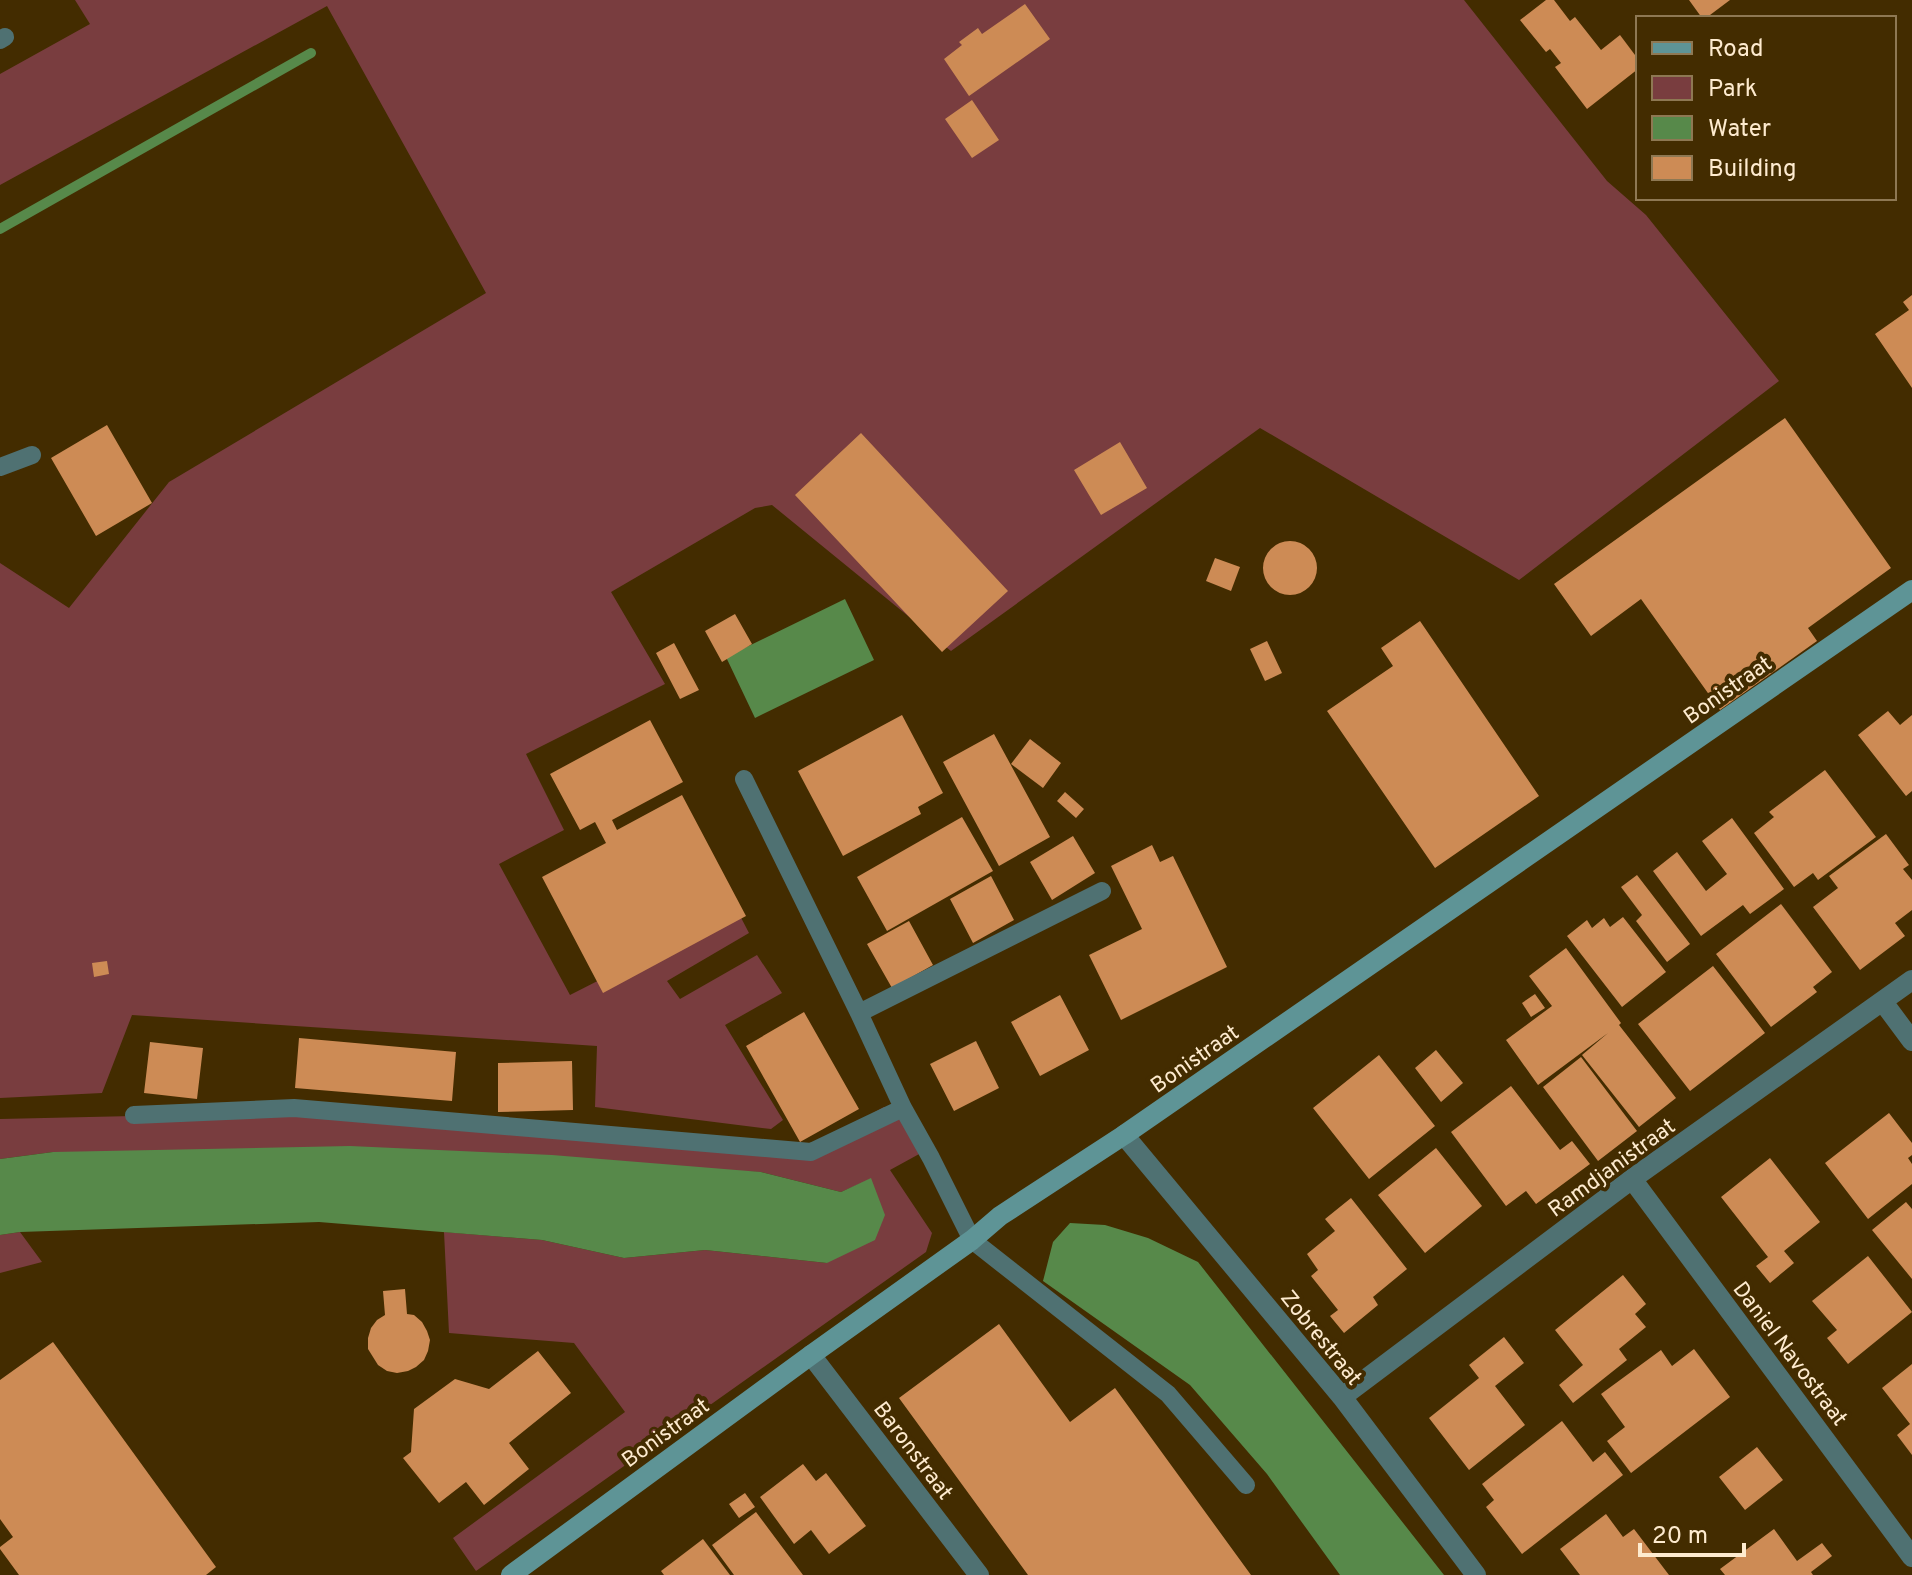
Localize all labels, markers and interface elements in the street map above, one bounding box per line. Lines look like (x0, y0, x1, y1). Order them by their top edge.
legend (1636, 16, 1896, 200)
text: Road (1708, 35, 1764, 65)
text: Park (1708, 75, 1758, 105)
text: Water (1708, 115, 1771, 145)
text: Building (1708, 155, 1797, 185)
street label: Bonistraat (1679, 651, 1778, 731)
street label: Bonistraat (1146, 1020, 1245, 1100)
street label: Ramdjanistraat (1544, 1114, 1681, 1224)
street label: Daniel Navostraat (1726, 1277, 1852, 1432)
street label: Zobrestraat (1273, 1285, 1367, 1392)
street label: Bonistraat (617, 1393, 716, 1475)
street label: Baronstraat (866, 1397, 958, 1506)
scale bar (1640, 1507, 1744, 1557)
text: 20 m (1652, 1522, 1708, 1552)

